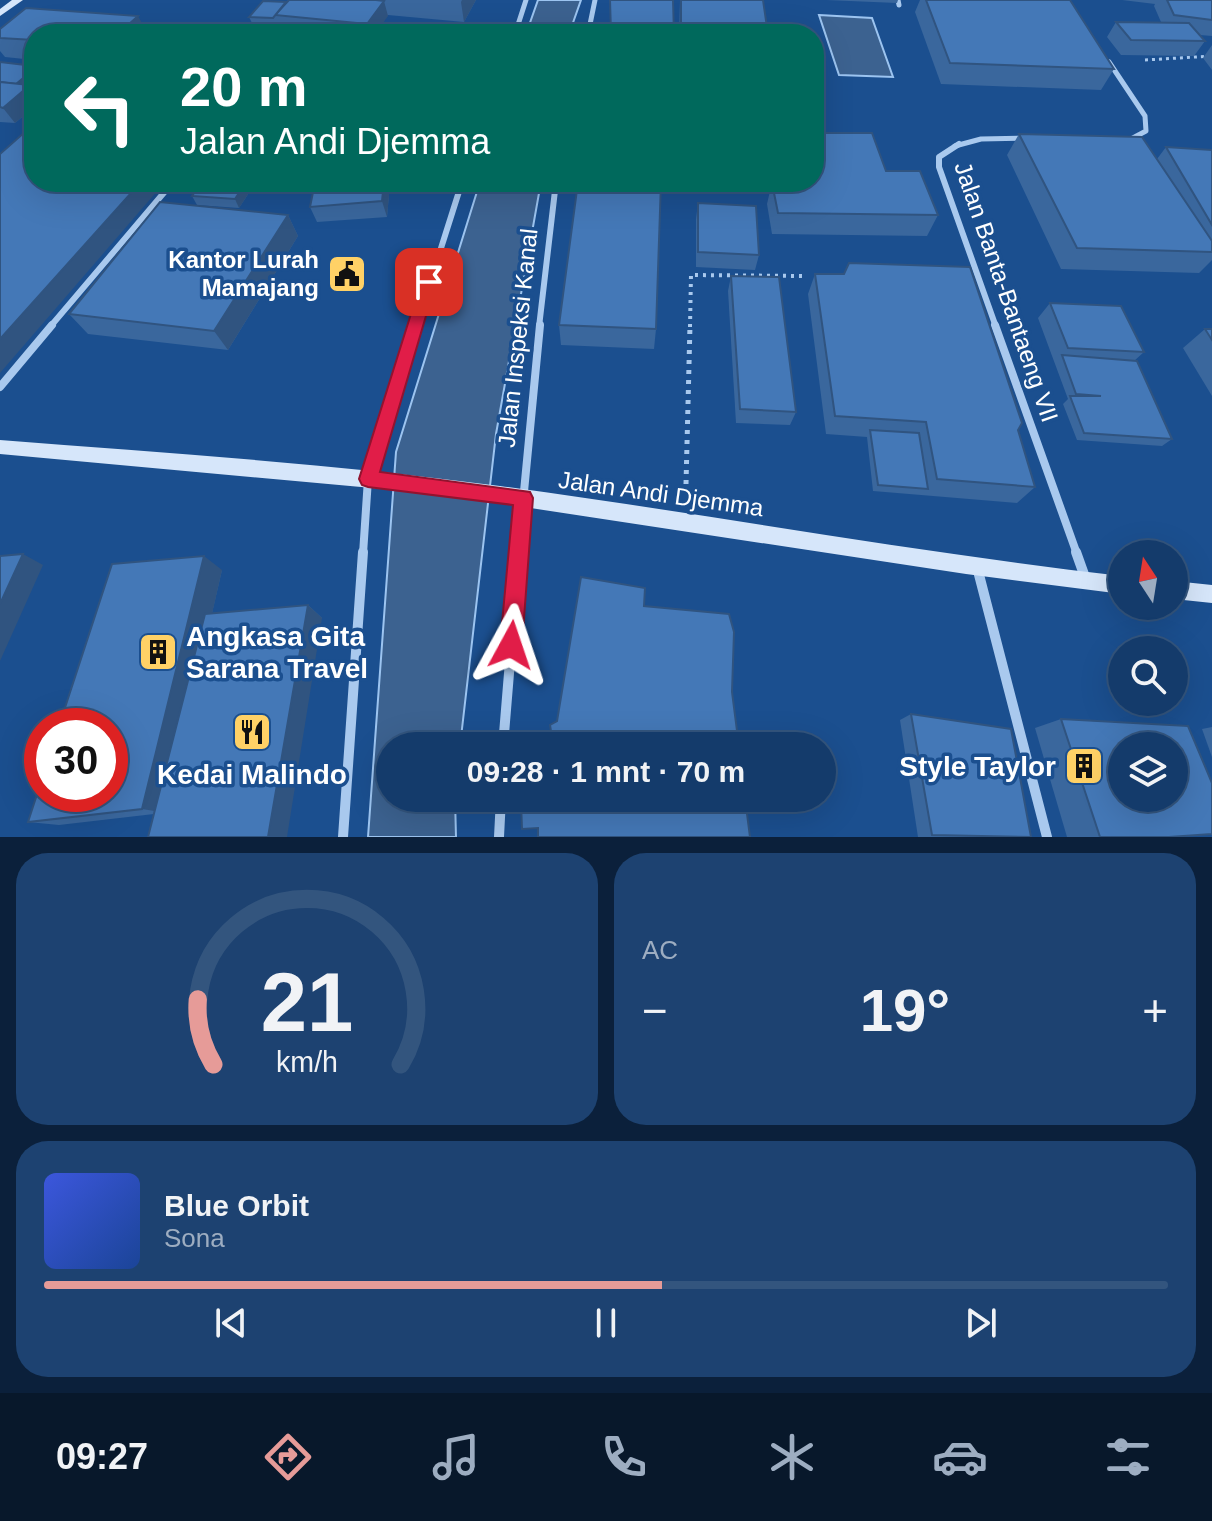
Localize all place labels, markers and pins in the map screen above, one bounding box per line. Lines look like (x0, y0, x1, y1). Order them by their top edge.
place label: Kantor Lurah Mamajang (168, 246, 319, 301)
pin (395, 248, 463, 316)
public building icon: Kantor Lurah Mamajang (326, 253, 368, 295)
place label: Angkasa Gita Sarana Travel (186, 621, 368, 684)
building icon: Angkasa Gita Sarana Travel (137, 631, 179, 673)
restaurant icon: Kedai Malindo (231, 711, 273, 753)
building icon: Style Taylor (1063, 745, 1105, 787)
place label: Style Taylor (899, 751, 1056, 782)
place label: Kedai Malindo (157, 759, 347, 790)

